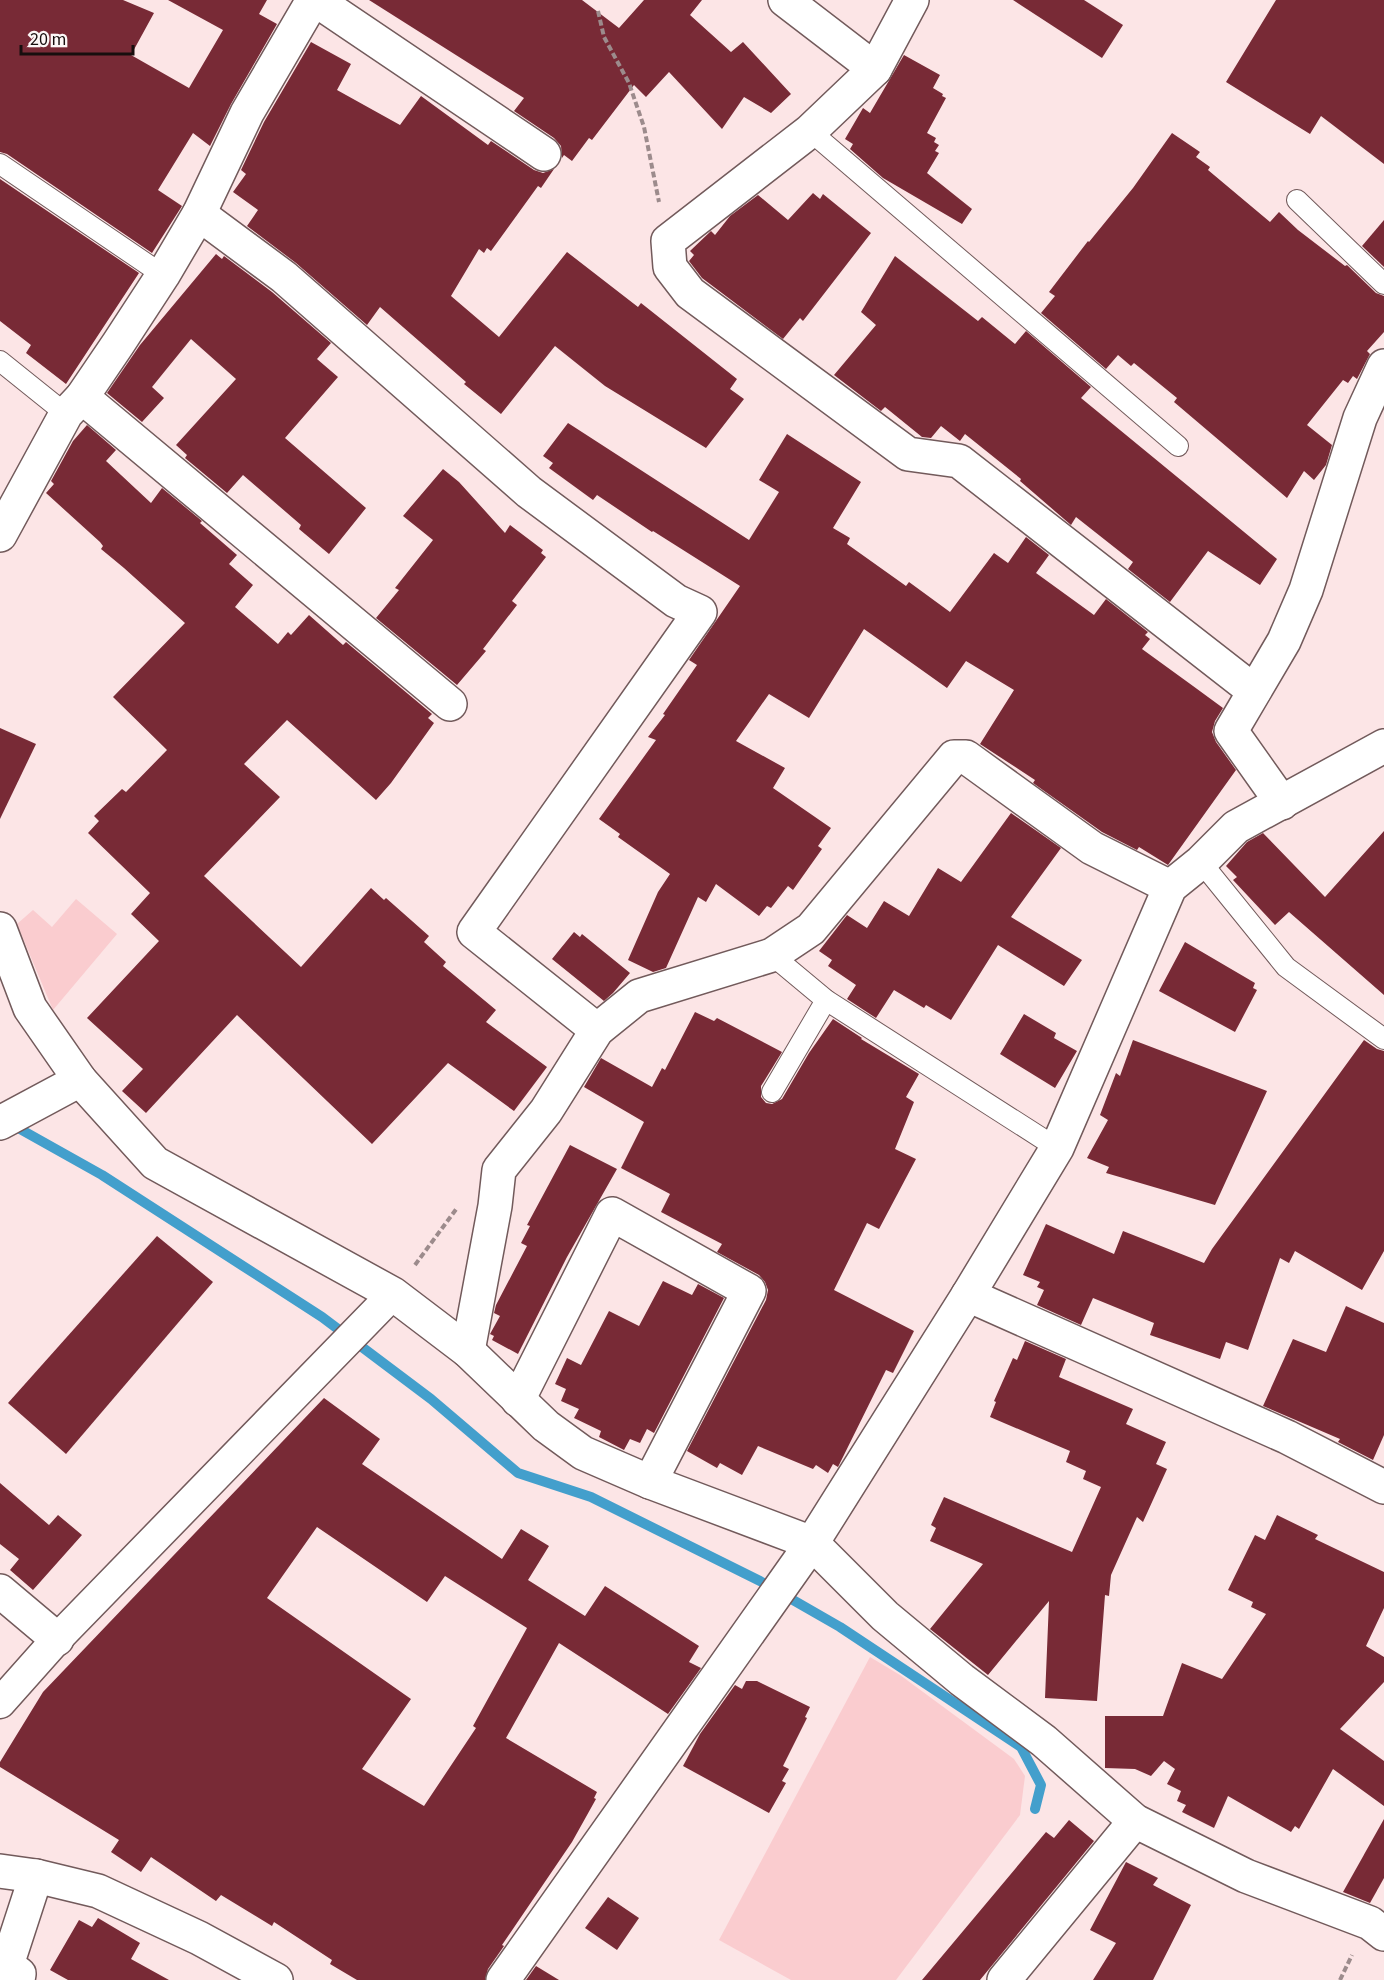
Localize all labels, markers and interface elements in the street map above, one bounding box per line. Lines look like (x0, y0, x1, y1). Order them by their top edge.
scale bar (21, 18, 134, 56)
text: 20 m (30, 27, 66, 52)

